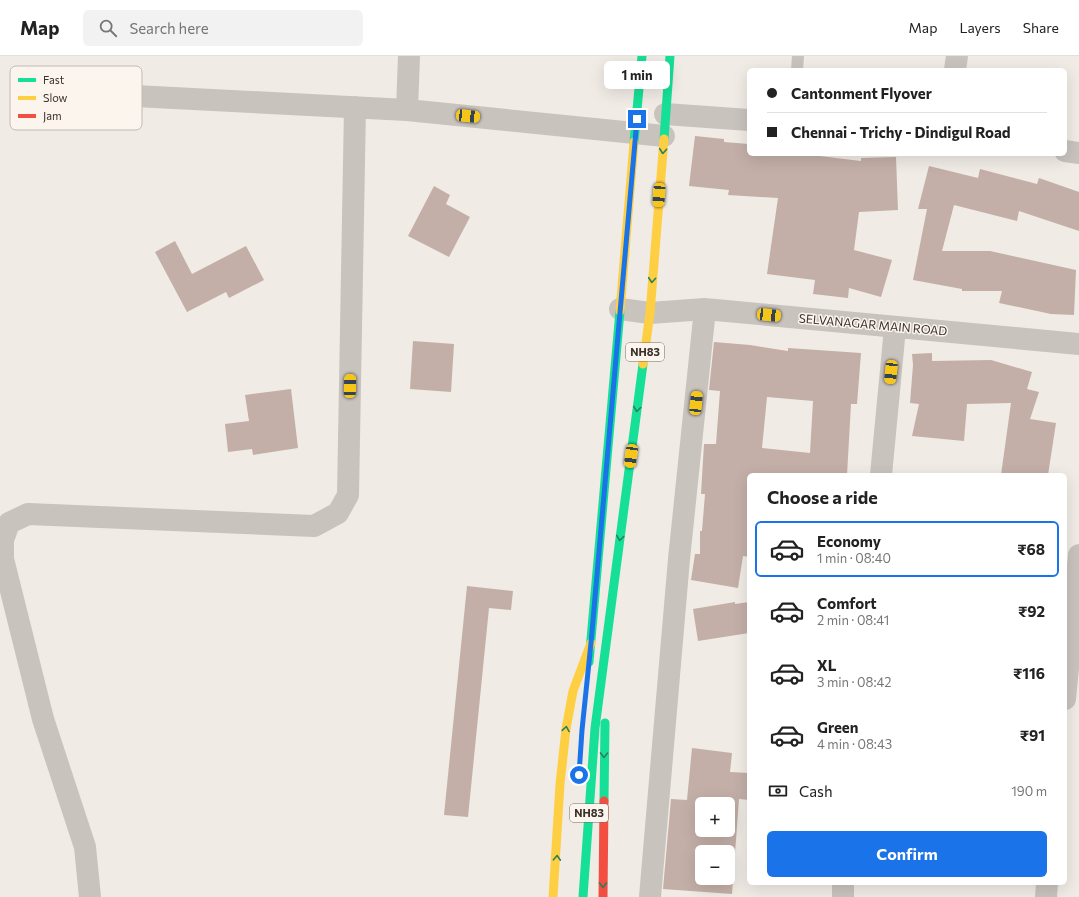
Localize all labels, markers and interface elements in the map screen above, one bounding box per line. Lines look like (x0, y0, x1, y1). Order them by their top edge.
search box (83, 10, 363, 46)
text: Map (20, 16, 59, 39)
icon: search (97, 17, 119, 39)
text: Search here (129, 19, 209, 37)
text: Map (909, 19, 937, 36)
text: Layers (959, 19, 1001, 36)
text: Share (1023, 19, 1059, 36)
callout: 1 min (604, 61, 670, 89)
legend (10, 66, 142, 130)
text: 1 min (622, 67, 652, 83)
text: Fast (43, 73, 65, 86)
text: Cantonment Flyover (791, 84, 932, 102)
text: Slow (43, 91, 68, 104)
text: Jam (43, 109, 62, 123)
car (455, 109, 481, 123)
route end (628, 110, 646, 128)
text: Chennai - Trichy - Dindigul Road (791, 123, 1011, 141)
one-way arrow (658, 148, 667, 154)
car (652, 183, 666, 207)
one-way arrow (648, 277, 657, 283)
car (756, 308, 782, 322)
street label: SELVANAGAR MAIN ROAD (798, 311, 948, 337)
road number: NH83 (626, 343, 664, 361)
car (884, 359, 898, 385)
car (344, 374, 356, 398)
car (689, 390, 703, 416)
one-way arrow (633, 406, 642, 412)
car (623, 443, 639, 469)
text: Choose a ride (767, 486, 878, 508)
icon: car (769, 531, 805, 567)
text: Economy (817, 532, 881, 550)
one-way arrow (616, 535, 625, 541)
text: ₹68 (1017, 540, 1045, 558)
text: 1 min · 08:40 (817, 550, 891, 566)
icon: car (769, 593, 805, 629)
text: Comfort (817, 594, 877, 612)
text: ₹92 (1018, 602, 1045, 620)
text: 2 min · 08:41 (817, 612, 889, 628)
icon: car (769, 655, 805, 691)
text: XL (817, 656, 836, 674)
text: ₹116 (1013, 664, 1045, 682)
text: 3 min · 08:42 (817, 674, 891, 690)
icon: car (769, 717, 805, 753)
text: Green (817, 718, 858, 736)
one-way arrow (561, 726, 570, 732)
text: ₹91 (1020, 726, 1045, 744)
text: 4 min · 08:43 (817, 736, 892, 752)
one-way arrow (600, 752, 608, 758)
route start (570, 766, 588, 784)
icon: cash (767, 780, 789, 802)
text: Cash (799, 782, 833, 800)
text: 190 m (1011, 783, 1047, 799)
map controls (695, 797, 735, 885)
button: + (695, 797, 735, 837)
road number: NH83 (570, 804, 608, 822)
button: Confirm (767, 831, 1047, 877)
button: − (695, 845, 735, 885)
one-way arrow (552, 855, 561, 861)
one-way arrow (599, 882, 607, 888)

